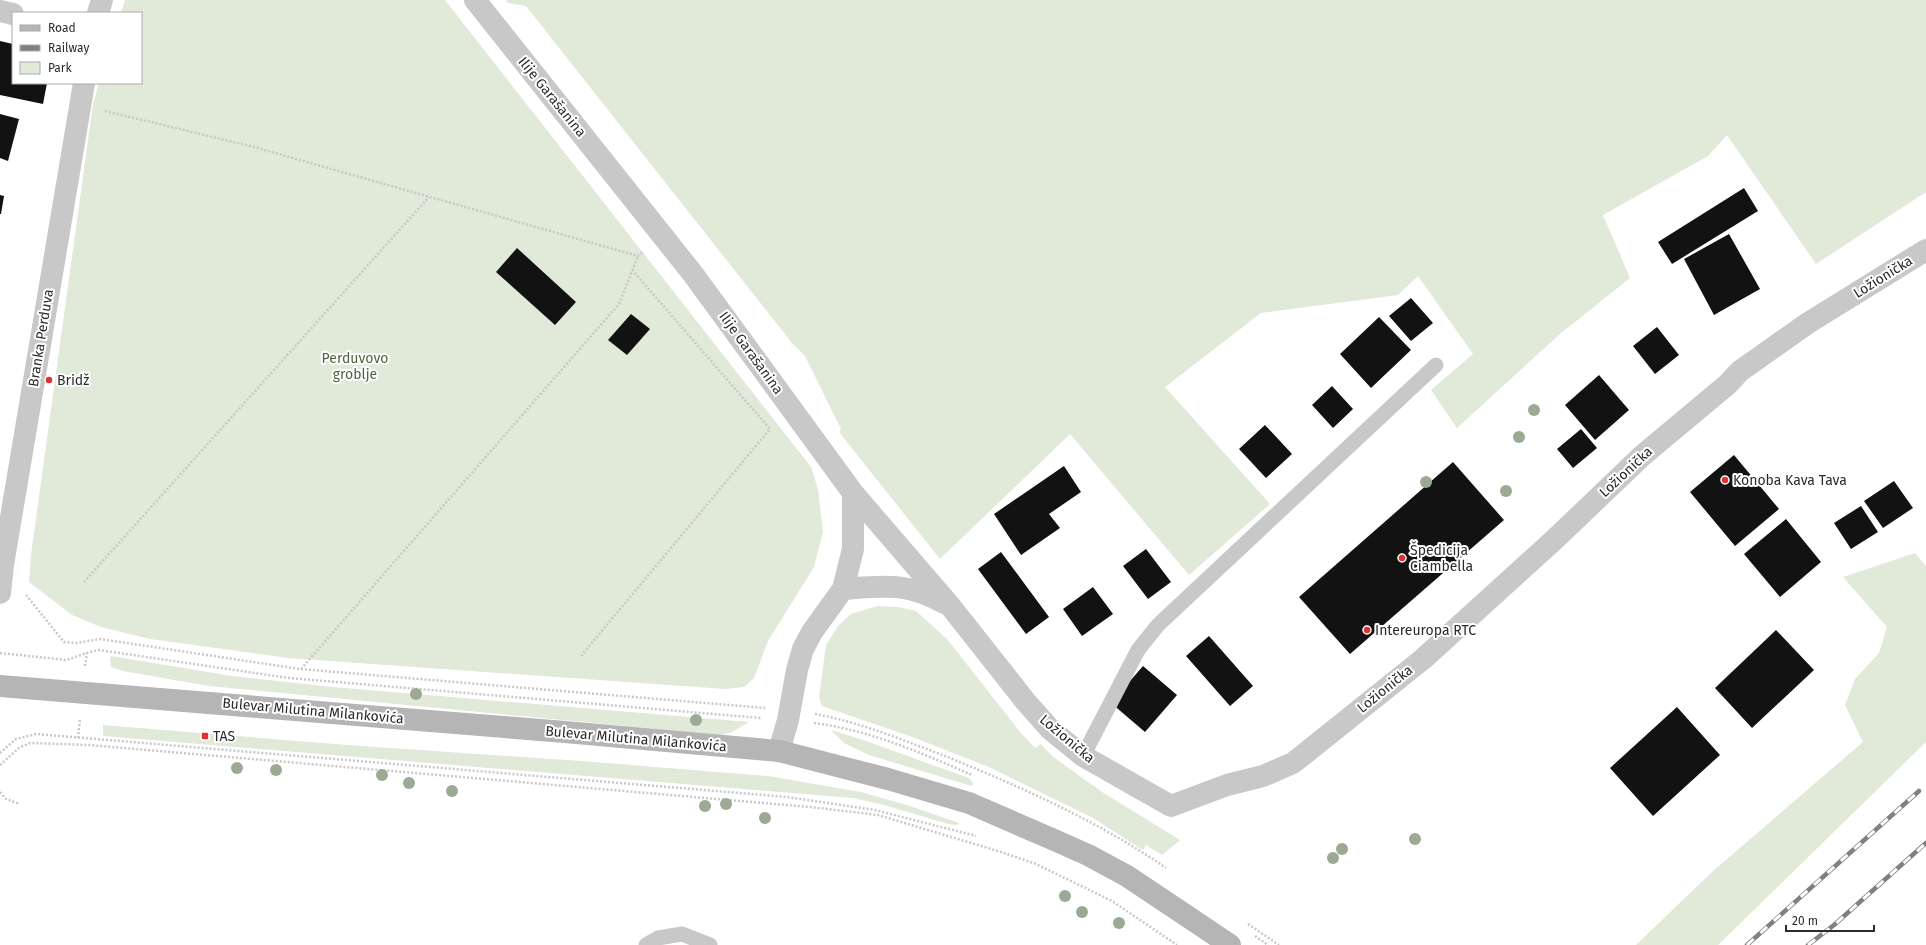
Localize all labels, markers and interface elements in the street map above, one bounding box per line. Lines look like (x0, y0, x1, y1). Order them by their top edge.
legend (12, 12, 142, 84)
text: Road (48, 21, 76, 35)
text: Railway (48, 41, 89, 55)
street label: Ilije Garašanina (514, 53, 590, 141)
text: Park (48, 61, 72, 75)
street label: Ložionička (1850, 252, 1916, 302)
street label: Branka Perduva (25, 288, 57, 388)
street label: Ilije Garašanina (715, 308, 787, 398)
park label: Perduvovo groblje (322, 350, 388, 383)
place label: Bridž (57, 372, 89, 389)
marker: Bridž (44, 375, 54, 385)
street label: Ložionička (1596, 443, 1656, 501)
place label: Konoba Kava Tava (1733, 472, 1847, 489)
marker: Konoba Kava Tava (1720, 475, 1730, 485)
place label: Špedicija Ciambella (1410, 541, 1473, 575)
marker: Špedicija Ciambella (1397, 553, 1407, 563)
place label: Intereuropa RTC (1375, 622, 1476, 639)
marker: Intereuropa RTC (1362, 625, 1372, 635)
street label: Ložionička (1354, 662, 1416, 716)
street label: Bulevar Milutina Milankovića (222, 695, 404, 727)
street label: Ložionička (1036, 711, 1098, 767)
street label: Bulevar Milutina Milankovića (545, 723, 727, 755)
place label: TAS (213, 728, 236, 745)
marker: TAS (200, 731, 210, 741)
scale bar (1786, 907, 1874, 933)
text: 20 m (1792, 914, 1818, 928)

